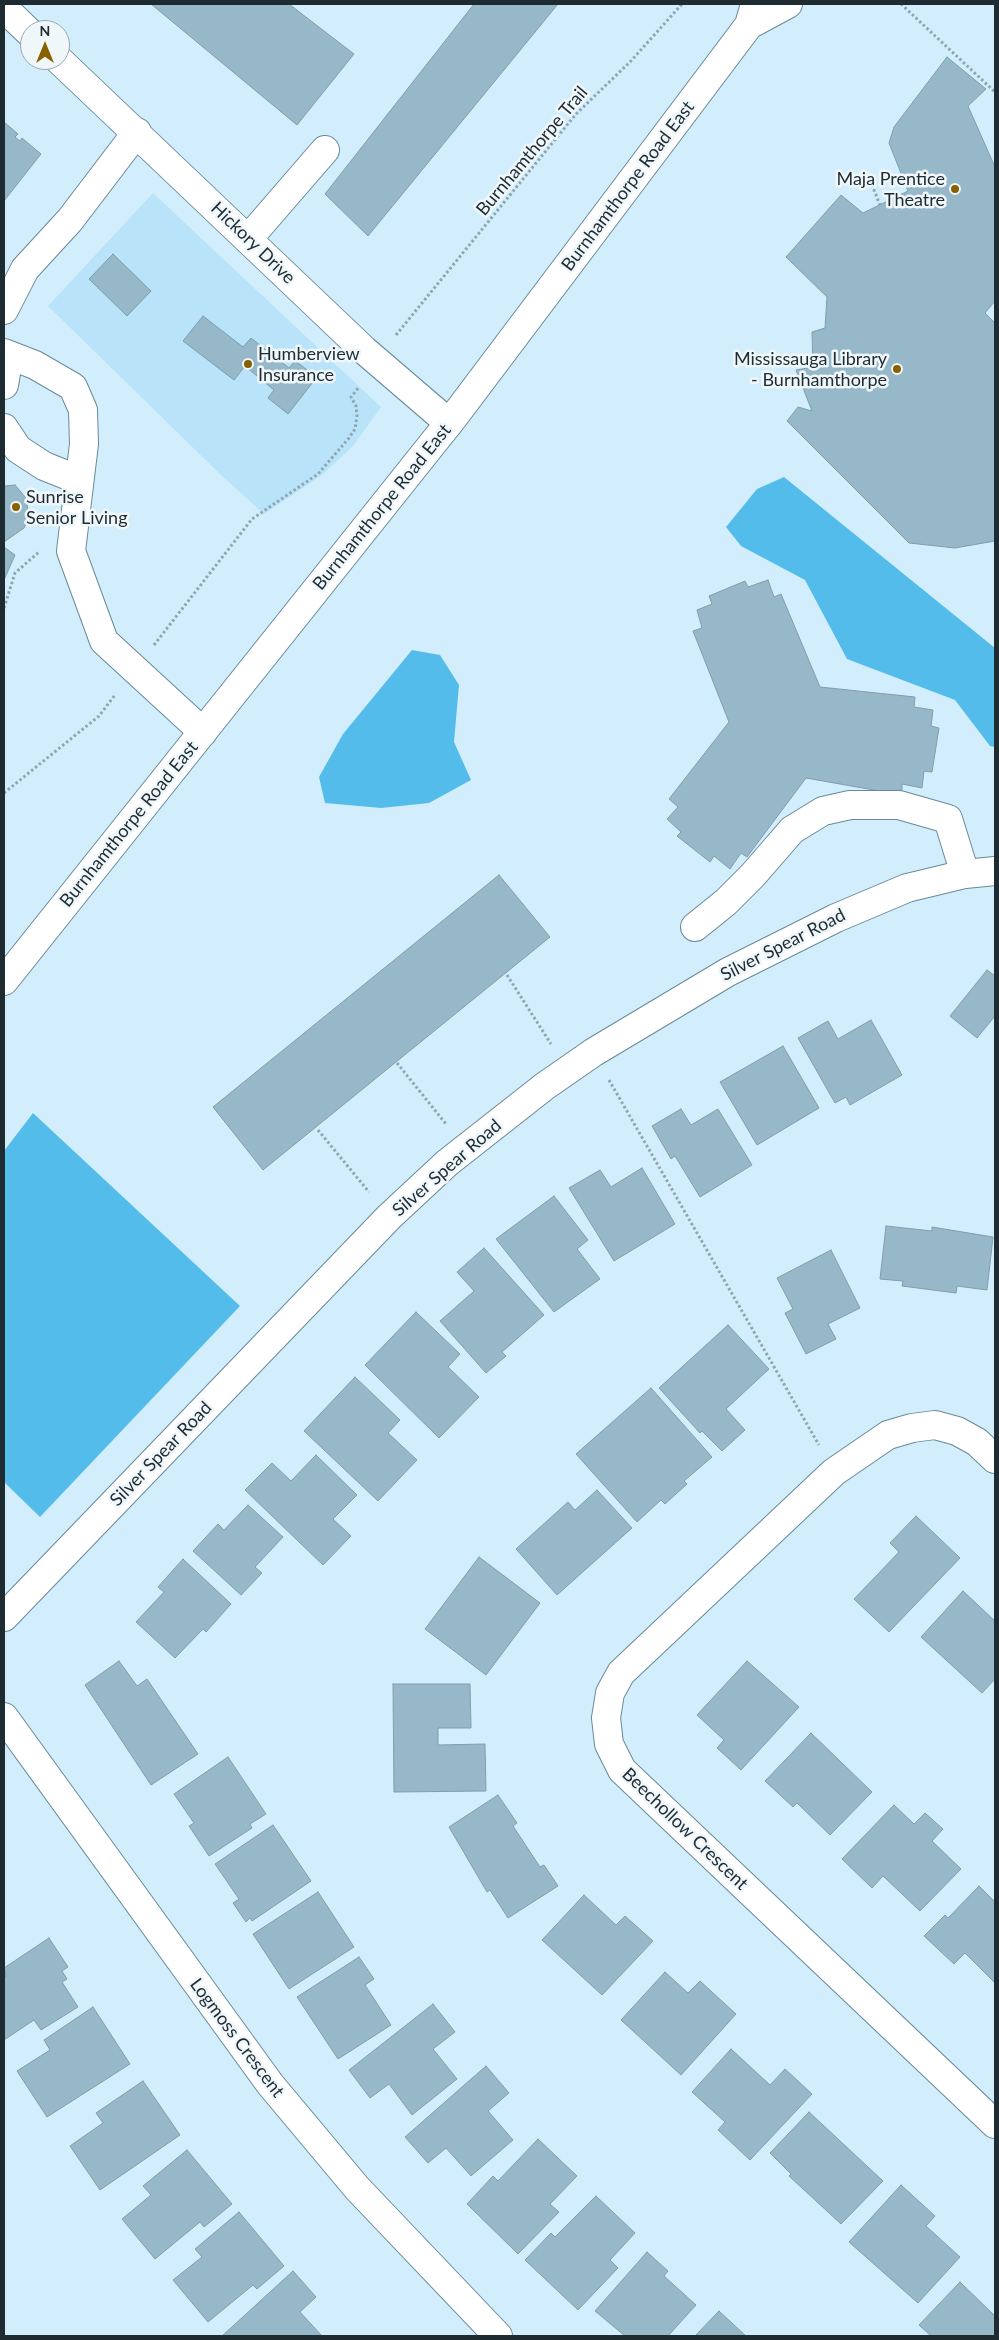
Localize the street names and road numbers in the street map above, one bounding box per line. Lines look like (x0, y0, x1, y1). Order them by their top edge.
street label: Burnhamthorpe Trail (472, 82, 592, 220)
street label: Burnhamthorpe Road East (557, 97, 699, 275)
street label: Hickory Drive (206, 197, 300, 289)
street label: Burnhamthorpe Road East (308, 420, 456, 594)
street label: Burnhamthorpe Road East (55, 737, 203, 911)
street label: Silver Spear Road (717, 904, 849, 986)
street label: Silver Spear Road (388, 1115, 506, 1221)
street label: Silver Spear Road (106, 1397, 216, 1511)
street label: Beechollow Crescent (618, 1763, 752, 1895)
street label: Logmoss Crescent (185, 1974, 289, 2102)

